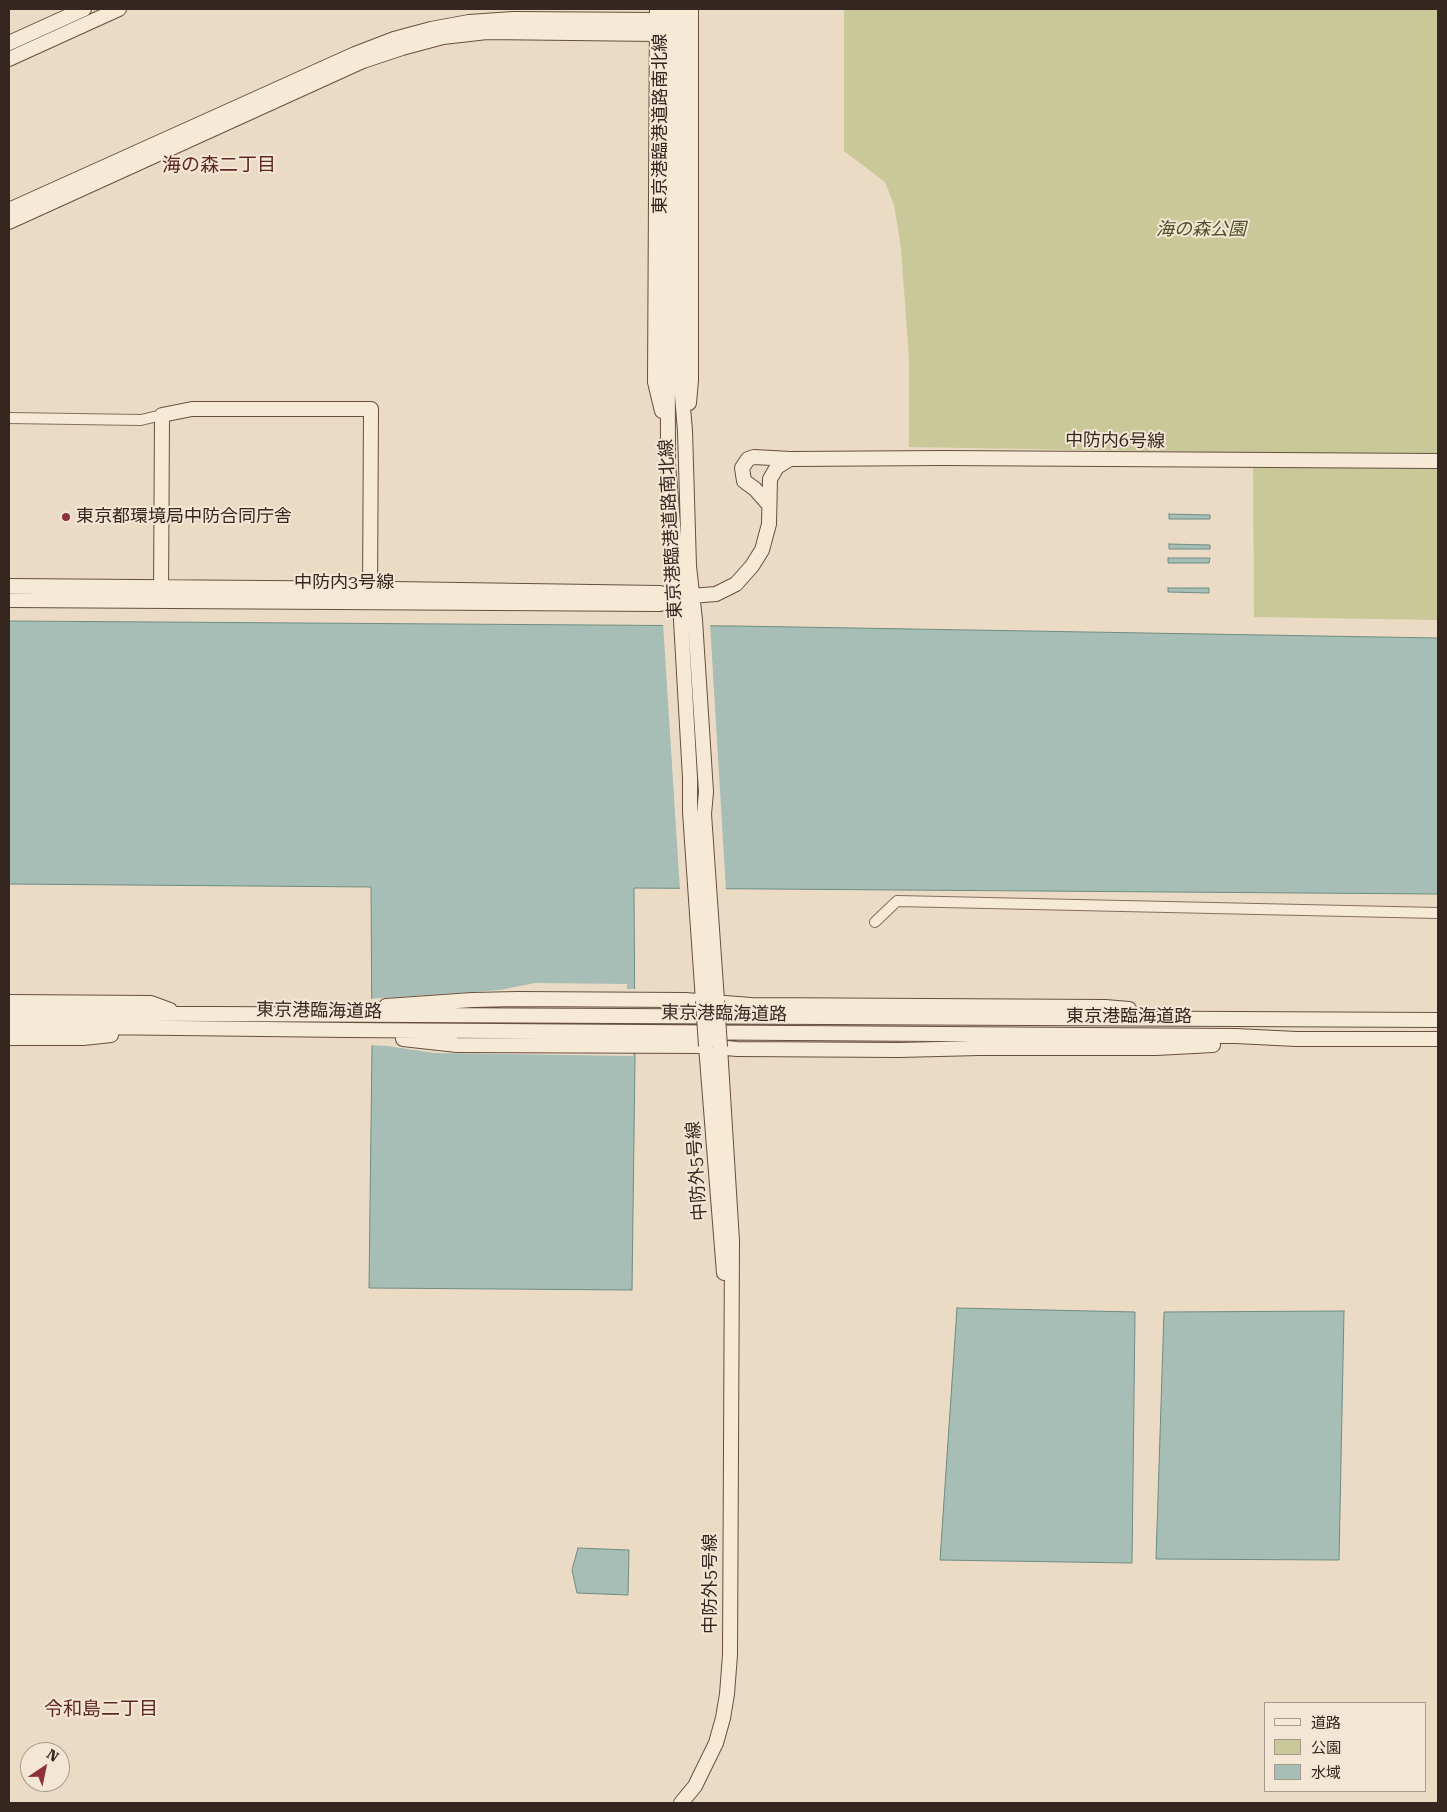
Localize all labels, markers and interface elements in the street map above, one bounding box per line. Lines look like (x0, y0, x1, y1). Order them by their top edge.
street label: 東京港臨港道路南北線 (650, 34, 672, 214)
district label: 海の森二丁目 (162, 154, 276, 176)
park label: 海の森公園 (1156, 219, 1246, 241)
street label: 中防内6号線 (1065, 429, 1165, 453)
street label: 東京港臨港道路南北線 (656, 439, 686, 619)
place label: 東京都環境局中防合同庁舎 (76, 506, 292, 528)
marker: 東京都環境局中防合同庁舎 (60, 511, 72, 523)
street label: 中防内3号線 (294, 572, 394, 594)
street label: 東京港臨海道路 (256, 999, 382, 1023)
street label: 東京港臨海道路 (661, 1002, 787, 1026)
street label: 東京港臨海道路 (1066, 1006, 1192, 1028)
street label: 中防外5号線 (683, 1120, 711, 1222)
street label: 中防外5号線 (700, 1534, 722, 1634)
district label: 令和島二丁目 (44, 1698, 158, 1720)
legend (1264, 1702, 1427, 1792)
text: 道路 (1311, 1714, 1341, 1732)
text: 公園 (1311, 1739, 1341, 1757)
north arrow (20, 1742, 70, 1792)
text: N (44, 1746, 62, 1765)
text: 水域 (1311, 1764, 1341, 1782)

